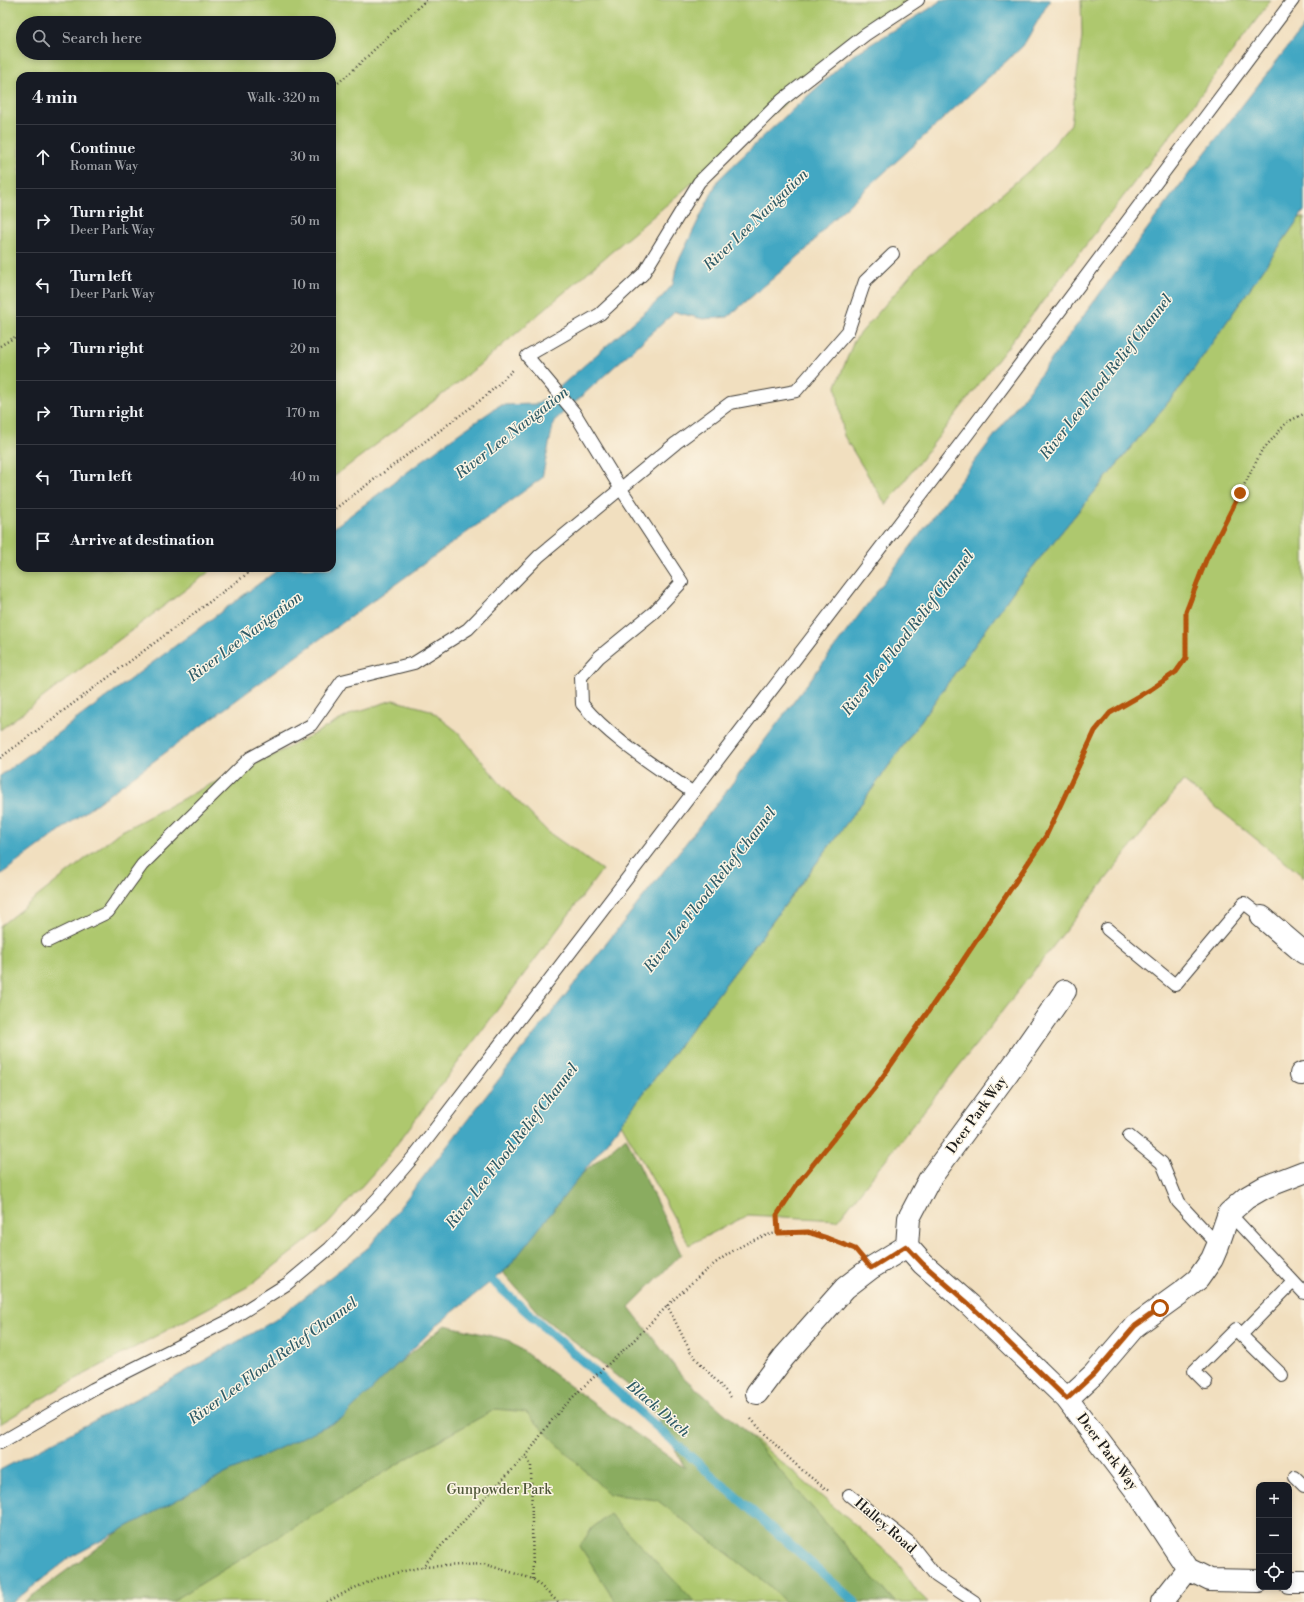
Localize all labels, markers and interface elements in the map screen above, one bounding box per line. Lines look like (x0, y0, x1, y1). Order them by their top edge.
search box (16, 16, 336, 60)
icon: search (30, 27, 52, 49)
text: Search here (62, 29, 142, 48)
text: 4 min (32, 87, 77, 109)
text: Walk · 320 m (247, 90, 320, 106)
text: Continue (70, 139, 135, 158)
icon: ahead (32, 146, 54, 168)
text: 30 m (290, 149, 320, 165)
text: Roman Way (70, 158, 138, 174)
water label: River Lee Navigation (699, 165, 813, 276)
text: Turn right (70, 203, 144, 222)
icon: right (32, 210, 54, 232)
text: 50 m (290, 213, 320, 229)
text: Deer Park Way (70, 222, 155, 238)
text: Turn left (70, 267, 132, 286)
icon: left (32, 274, 54, 296)
text: 10 m (292, 277, 320, 293)
text: Deer Park Way (70, 286, 155, 302)
water label: River Lee Flood Relief Channel (1035, 291, 1176, 464)
icon: right (32, 338, 54, 360)
text: Turn right (70, 339, 144, 358)
text: 20 m (290, 341, 320, 357)
water label: River Lee Navigation (451, 383, 573, 484)
icon: right (32, 402, 54, 424)
text: Turn right (70, 403, 144, 422)
text: 170 m (286, 405, 320, 421)
icon: left (32, 466, 54, 488)
text: Turn left (70, 467, 132, 486)
text: 40 m (290, 469, 320, 485)
route end (1231, 484, 1249, 502)
icon: arrive (32, 530, 54, 552)
text: Arrive at destination (70, 531, 214, 550)
water label: River Lee Flood Relief Channel (837, 547, 978, 720)
water label: River Lee Navigation (183, 587, 306, 687)
water label: River Lee Flood Relief Channel (639, 804, 780, 977)
water label: River Lee Flood Relief Channel (441, 1060, 582, 1233)
street label: Deer Park Way (943, 1073, 1011, 1157)
water label: River Lee Flood Relief Channel (184, 1293, 361, 1429)
route start (1151, 1299, 1169, 1317)
water label: Black Ditch (622, 1376, 694, 1442)
street label: Deer Park Way (1072, 1410, 1142, 1494)
park label: Gunpowder Park (446, 1481, 552, 1499)
map controls (1256, 1482, 1292, 1590)
button: + (1256, 1482, 1292, 1518)
street label: Halley Road (851, 1494, 920, 1558)
button: − (1256, 1518, 1292, 1554)
button: locate (1256, 1554, 1292, 1590)

